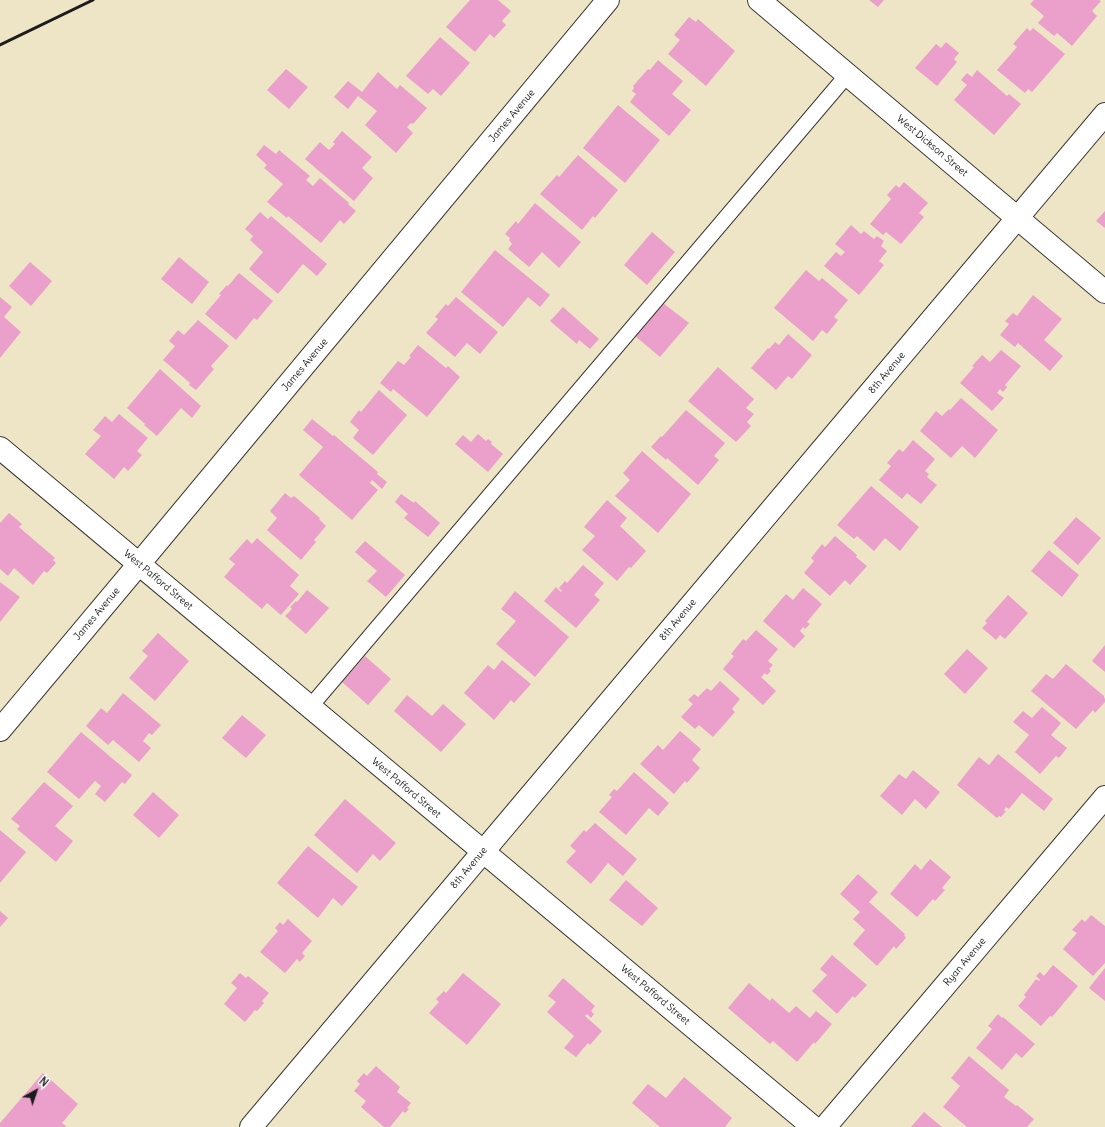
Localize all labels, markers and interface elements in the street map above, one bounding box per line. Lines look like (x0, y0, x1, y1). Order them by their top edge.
street label: James Avenue (486, 87, 538, 145)
street label: West Dickson Street (894, 113, 970, 179)
street label: James Avenue (279, 336, 331, 394)
street label: 8th Avenue (866, 350, 908, 396)
street label: West Pafford Street (121, 547, 195, 613)
street label: James Avenue (71, 585, 123, 643)
street label: 8th Avenue (657, 597, 699, 643)
street label: West Pafford Street (369, 755, 443, 821)
street label: 8th Avenue (448, 845, 490, 891)
street label: Ryan Avenue (941, 935, 989, 989)
street label: West Pafford Street (618, 962, 692, 1028)
north arrow (16, 1071, 56, 1111)
text: N (36, 1074, 51, 1090)

